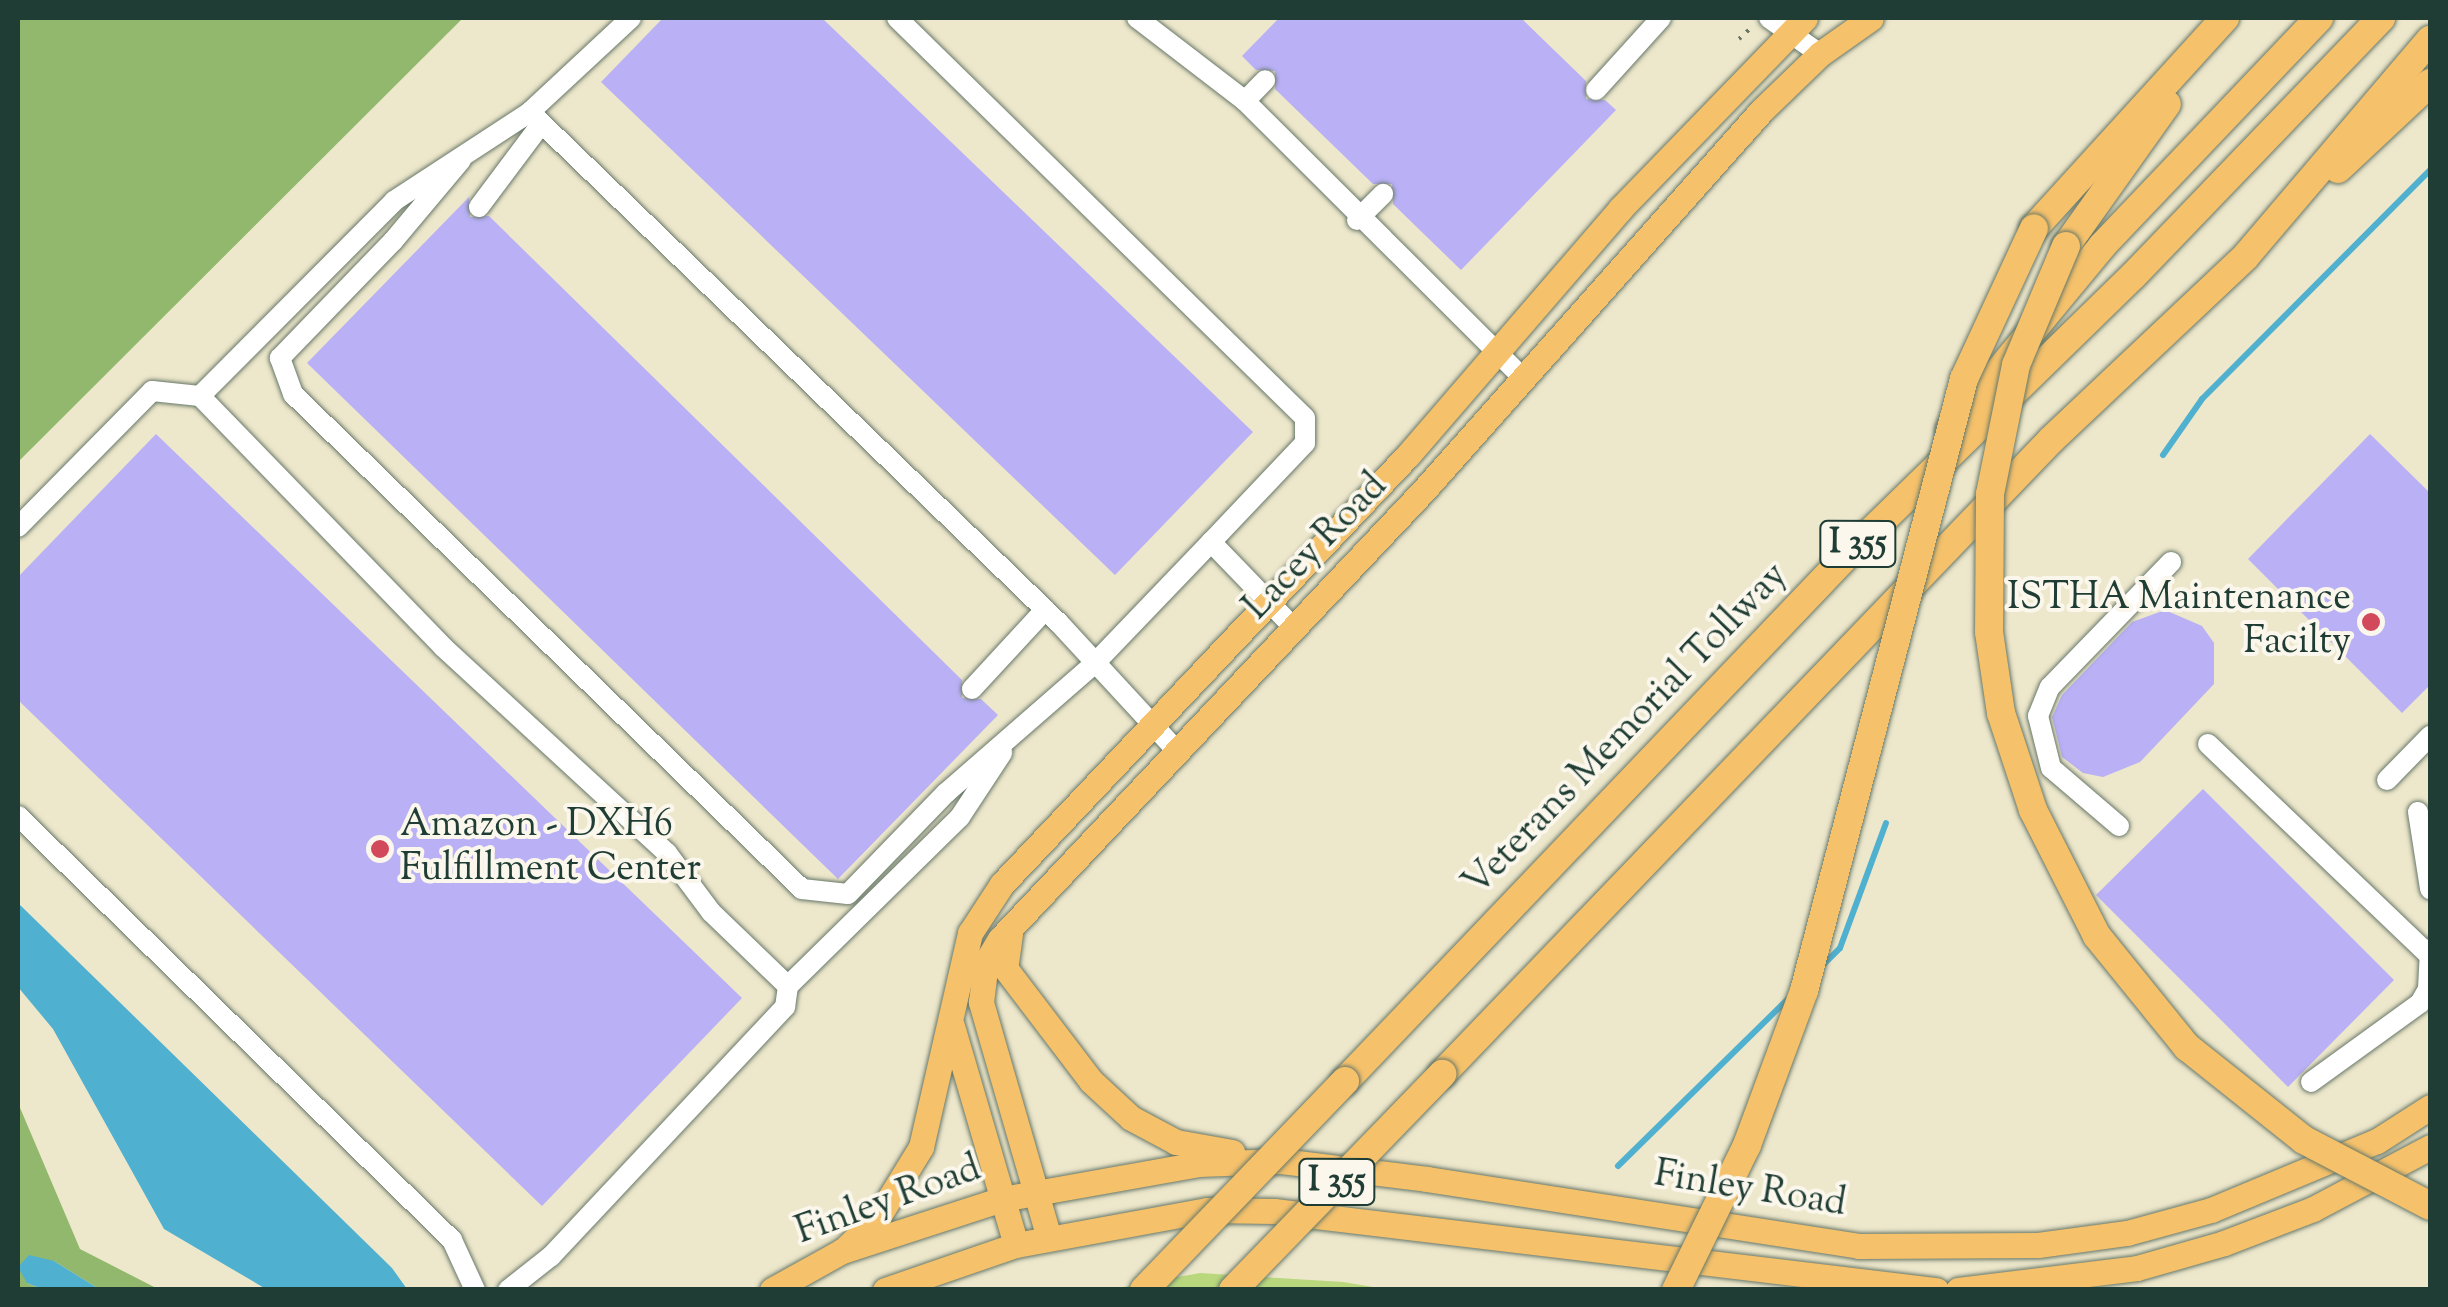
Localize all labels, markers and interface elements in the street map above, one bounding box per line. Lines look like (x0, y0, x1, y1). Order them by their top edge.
street label: Lacey Road (1236, 465, 1398, 631)
road number: I 355 (1818, 514, 1898, 574)
street label: Veterans Memorial Tollway (1455, 555, 1799, 907)
place label: ISTHA Maintenance Facilty (2007, 577, 2351, 666)
marker: ISTHA Maintenance Facilty (2360, 611, 2382, 633)
place label: Amazon - DXH6 Fulfillment Center (400, 804, 701, 894)
marker: Amazon - DXH6 Fulfillment Center (369, 838, 391, 860)
street label: Finley Road (790, 1147, 988, 1257)
road number: I 355 (1297, 1152, 1377, 1212)
street label: Finley Road (1651, 1153, 1849, 1229)

